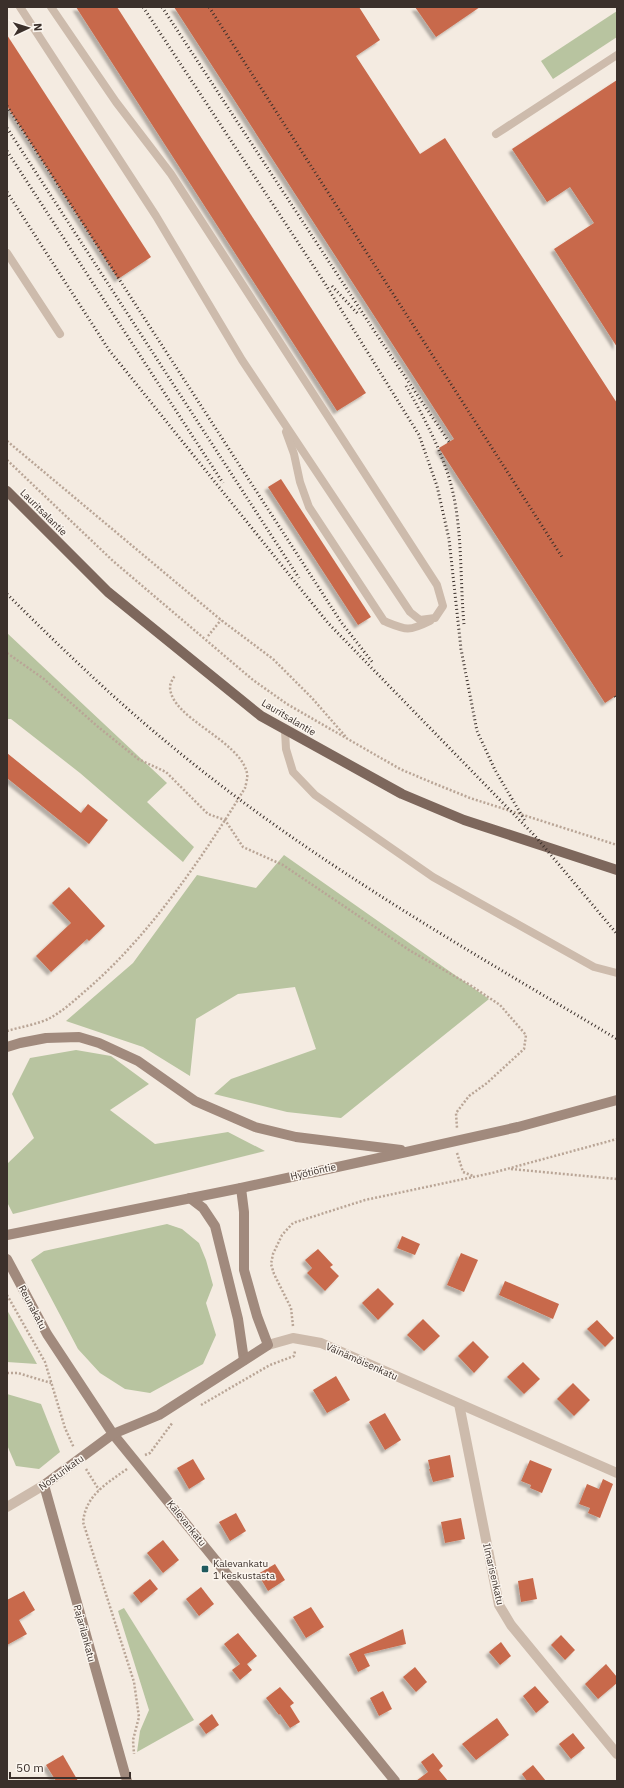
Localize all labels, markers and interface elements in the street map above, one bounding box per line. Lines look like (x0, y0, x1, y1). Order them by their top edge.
north arrow (8, 8, 48, 48)
text: N (31, 23, 45, 32)
street label: Lauritsalantie (17, 486, 70, 539)
street label: Lauritsalantie (259, 696, 319, 739)
street label: Hyötiöntie (289, 1160, 338, 1183)
street label: Reunakatu (16, 1283, 50, 1332)
street label: Väinämöisenkatu (324, 1340, 400, 1383)
street label: Nosturikatu (36, 1452, 86, 1493)
street label: Kalevankatu (164, 1498, 209, 1549)
street label: Ilmarisenkatu (480, 1542, 507, 1606)
place label: Kalevankatu 1 keskustasta (213, 1557, 276, 1582)
marker: Kalevankatu 1 keskustasta (200, 1564, 210, 1574)
street label: Pajarilankatu (71, 1603, 98, 1663)
scale bar (10, 1754, 130, 1780)
text: 50 m (16, 1760, 44, 1775)

